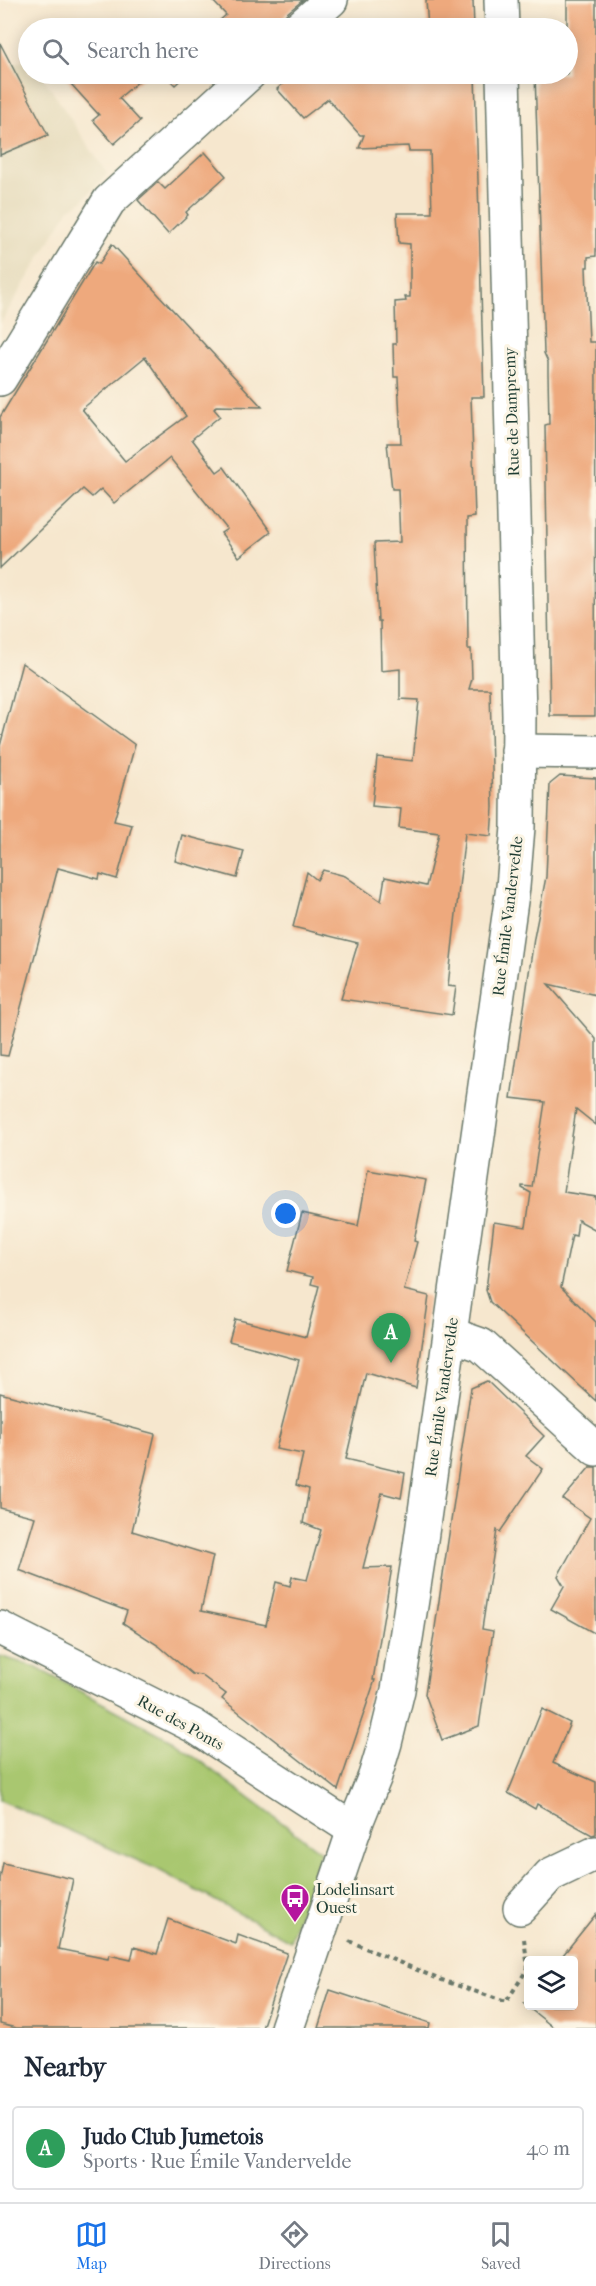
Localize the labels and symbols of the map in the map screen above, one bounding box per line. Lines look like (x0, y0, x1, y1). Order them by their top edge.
street label: Rue de Dampremy (500, 347, 523, 477)
street label: Rue Émile Vandervelde (487, 835, 527, 997)
your location (271, 1199, 300, 1228)
pin: A (372, 1314, 410, 1363)
street label: Rue Émile Vandervelde (420, 1316, 462, 1478)
street label: Rue des Ponts (134, 1691, 227, 1754)
place label: Lodelinsart Ouest (316, 1880, 395, 1917)
bus stop icon: Lodelinsart Ouest (279, 1882, 311, 1924)

